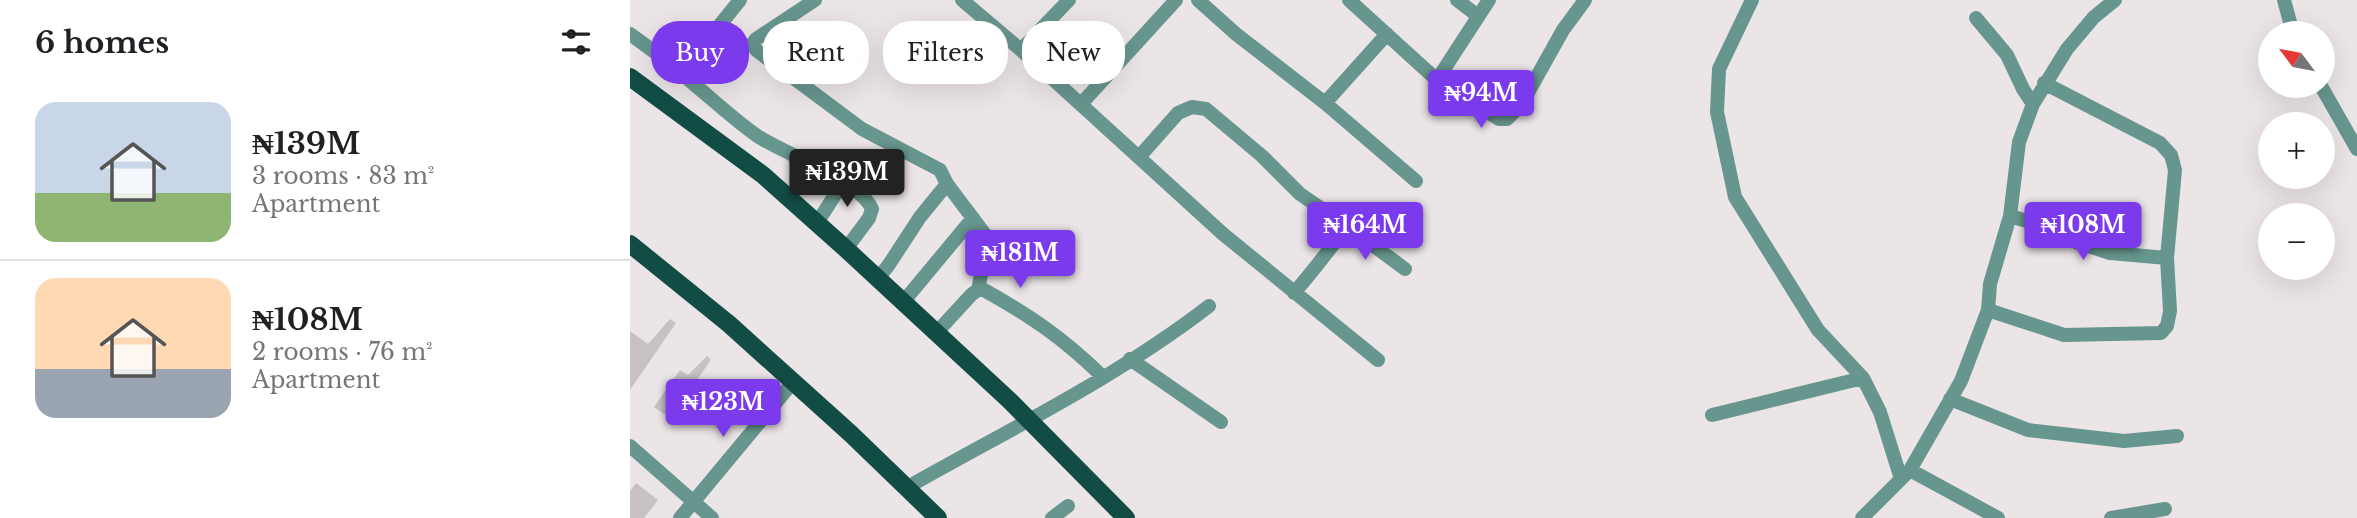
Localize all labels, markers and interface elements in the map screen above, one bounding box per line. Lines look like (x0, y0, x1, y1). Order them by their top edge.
chip: Buy (651, 21, 749, 84)
chip: Rent (763, 21, 869, 84)
chip: Filters (883, 21, 1008, 84)
chip: New (1022, 21, 1125, 84)
north arrow (2258, 21, 2334, 98)
map controls (2258, 21, 2335, 280)
icon: filters (557, 23, 595, 61)
text: 6 homes (35, 24, 169, 61)
pin: ₦94M (1440, 71, 1522, 130)
text: ₦94M (1444, 79, 1518, 107)
button: + (2258, 112, 2335, 189)
text: ₦139M (252, 125, 360, 162)
icon: home (91, 130, 175, 214)
pin: ₦139M (798, 150, 896, 209)
text: ₦139M (805, 158, 889, 186)
text: 3 rooms · 83 m² (252, 162, 434, 190)
text: Apartment (252, 190, 380, 218)
pin: ₦164M (1316, 202, 1414, 262)
pin: ₦108M (2034, 202, 2132, 262)
button: − (2258, 203, 2335, 280)
text: ₦164M (1323, 211, 1407, 239)
text: ₦108M (2041, 211, 2125, 239)
pin: ₦181M (971, 230, 1069, 290)
text: ₦181M (981, 239, 1059, 267)
text: ₦108M (252, 301, 363, 338)
icon: home (91, 306, 175, 390)
text: 2 rooms · 76 m² (252, 338, 433, 366)
text: Apartment (252, 366, 380, 394)
pin: ₦123M (674, 380, 772, 439)
text: ₦123M (682, 388, 764, 416)

